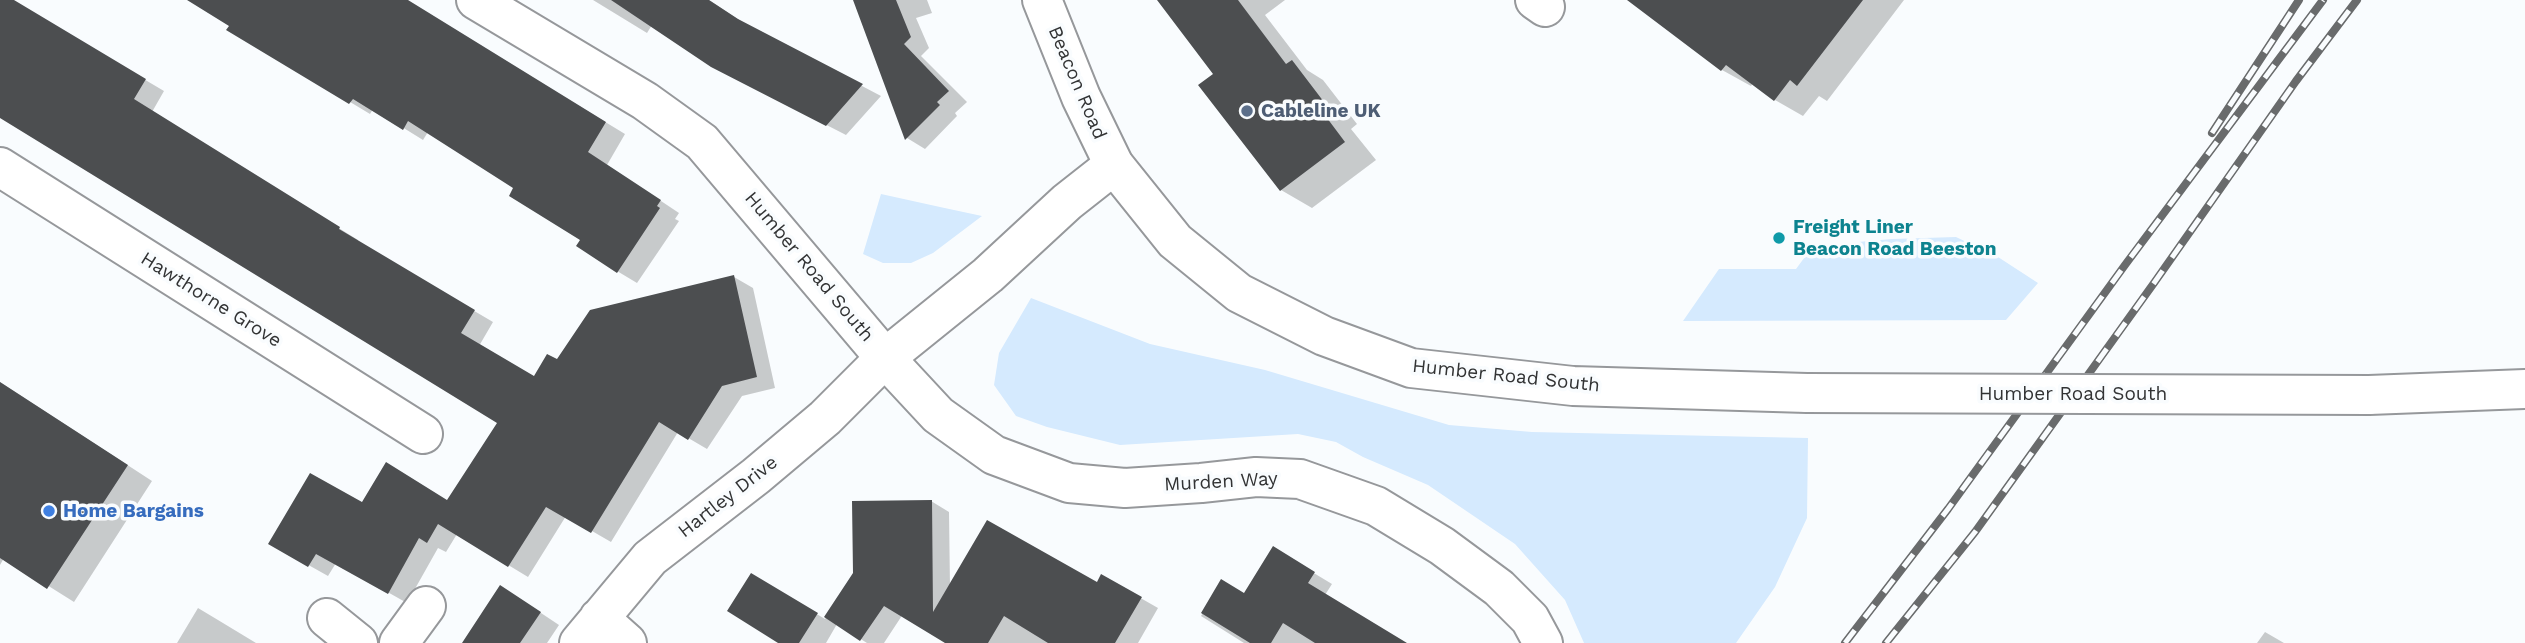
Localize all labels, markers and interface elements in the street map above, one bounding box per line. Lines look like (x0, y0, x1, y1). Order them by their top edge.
street label: Beacon Road (1043, 23, 1111, 143)
place label: Cableline UK (1261, 100, 1381, 122)
marker: Cableline UK (1239, 103, 1255, 119)
street label: Humber Road South (740, 187, 878, 347)
place label: Freight Liner Beacon Road Beeston (1793, 216, 1996, 260)
marker: Freight Liner Beacon Road Beeston (1771, 230, 1787, 246)
street label: Hawthorne Grove (136, 247, 286, 353)
street label: Humber Road South (1411, 355, 1601, 397)
street label: Humber Road South (1979, 383, 2167, 405)
street label: Hartley Drive (674, 451, 782, 543)
street label: Murden Way (1164, 468, 1278, 496)
place label: Home Bargains (63, 500, 204, 522)
marker: Home Bargains (41, 503, 57, 519)

